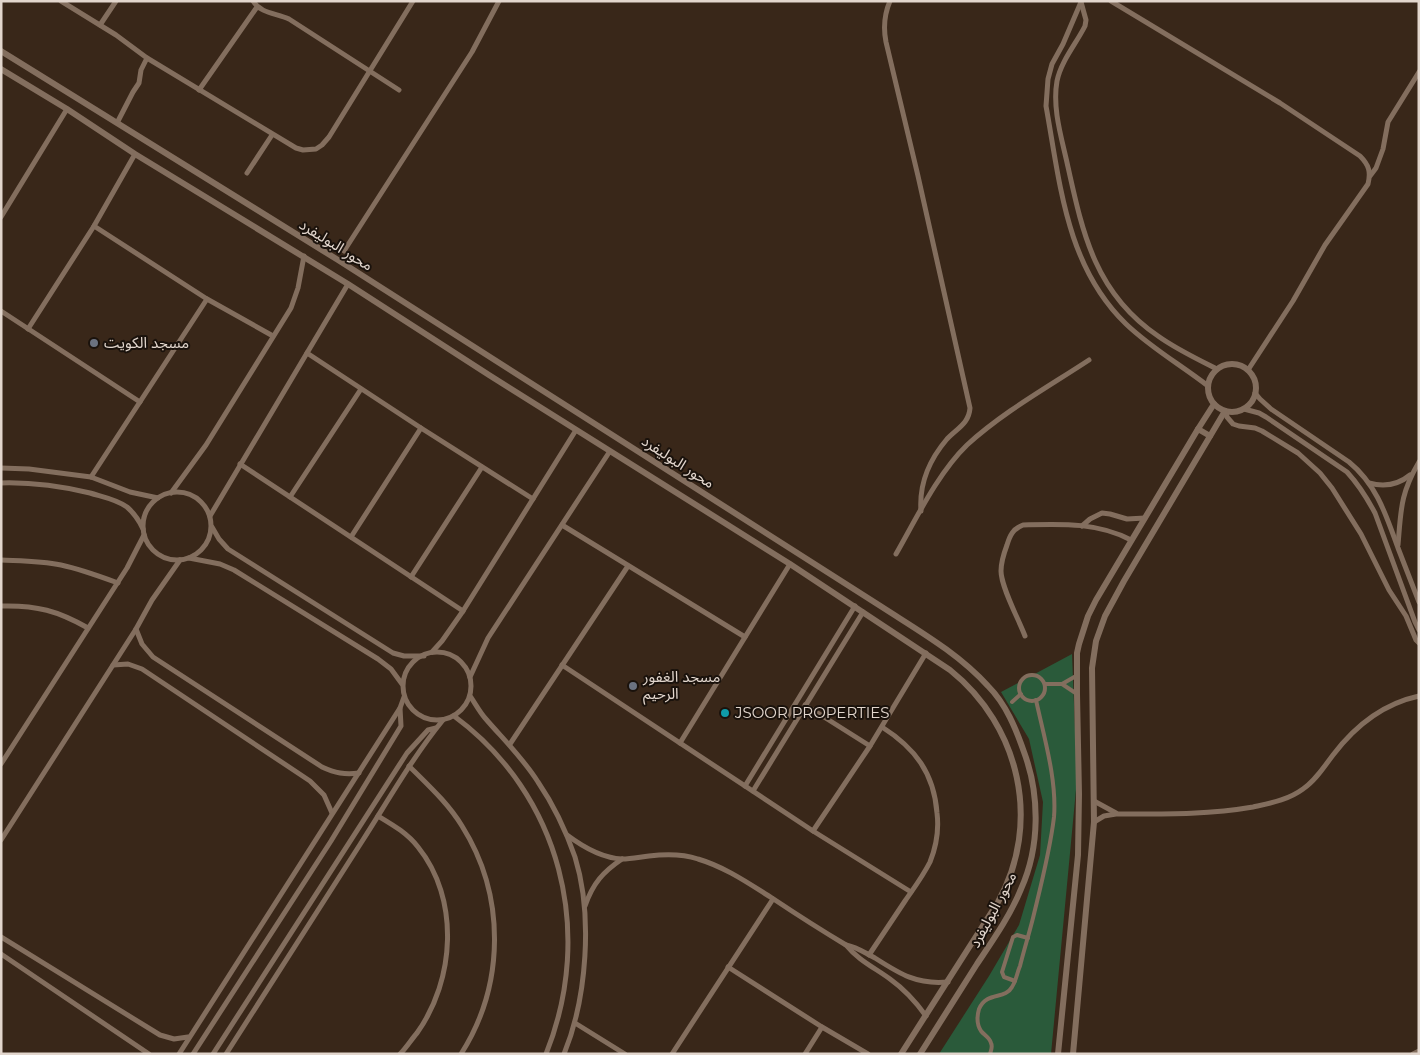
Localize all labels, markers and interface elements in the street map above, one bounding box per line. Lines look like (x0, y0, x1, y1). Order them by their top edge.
street label: محور البوليفرد (296, 214, 377, 275)
place label: مسجد الكويت (104, 333, 189, 352)
marker: مسجد الكويت (88, 337, 100, 349)
street label: محور البوليفرد (638, 431, 718, 492)
place label: مسجد الغفور الرحيم (642, 667, 720, 705)
marker: مسجد الغفور الرحيم (627, 680, 639, 692)
place label: JSOOR PROPERTIES (734, 703, 890, 722)
marker: JSOOR PROPERTIES (719, 707, 731, 719)
street label: محور البوليفرد (965, 869, 1020, 951)

